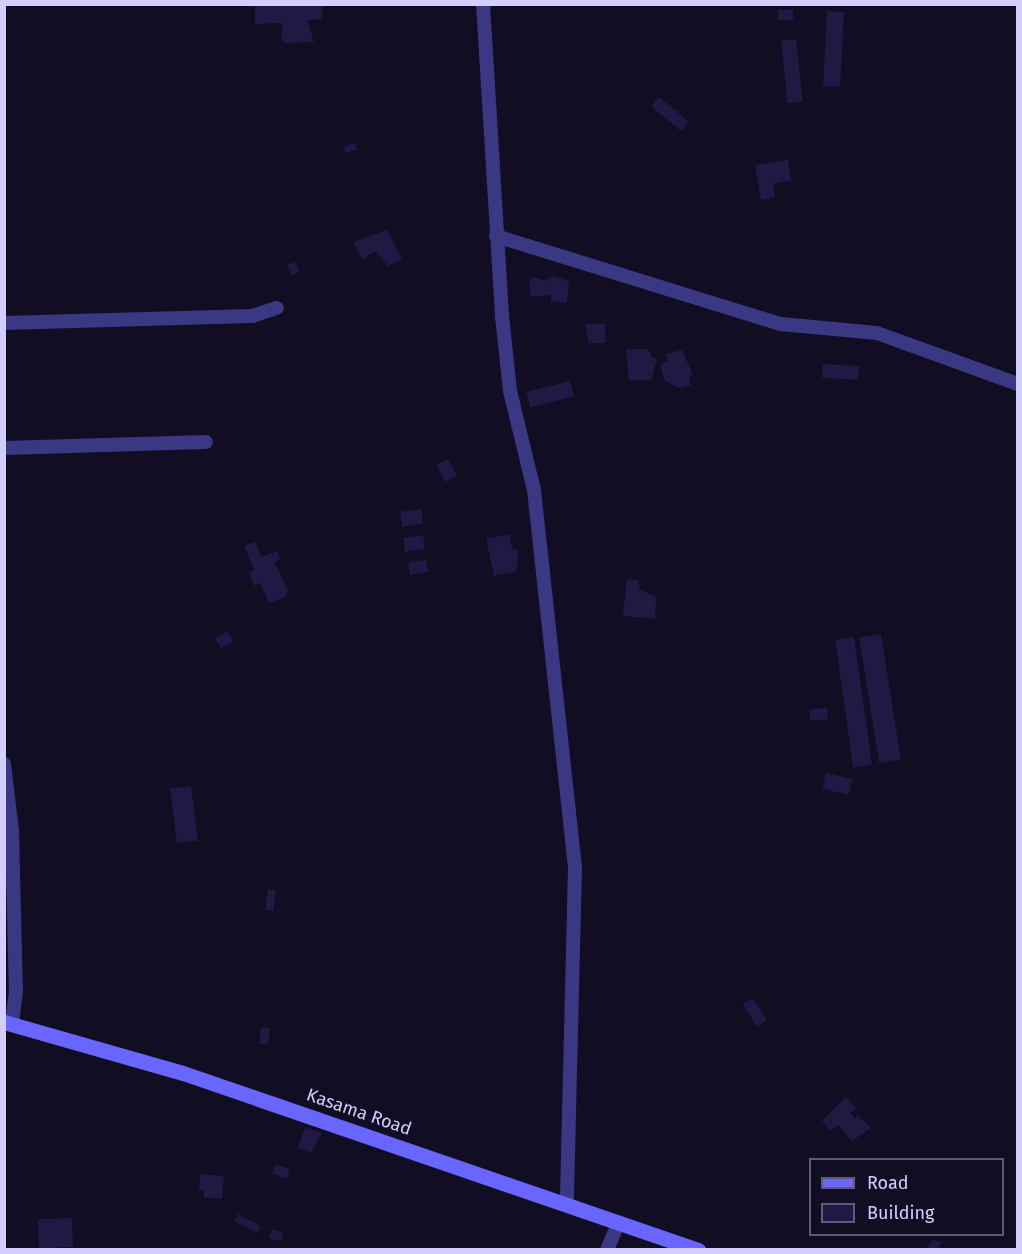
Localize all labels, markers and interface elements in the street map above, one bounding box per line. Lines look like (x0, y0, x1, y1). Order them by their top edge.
street label: Kasama Road (304, 1084, 414, 1140)
legend (809, 1158, 1004, 1236)
text: Road (867, 1172, 909, 1194)
text: Building (867, 1202, 934, 1224)

